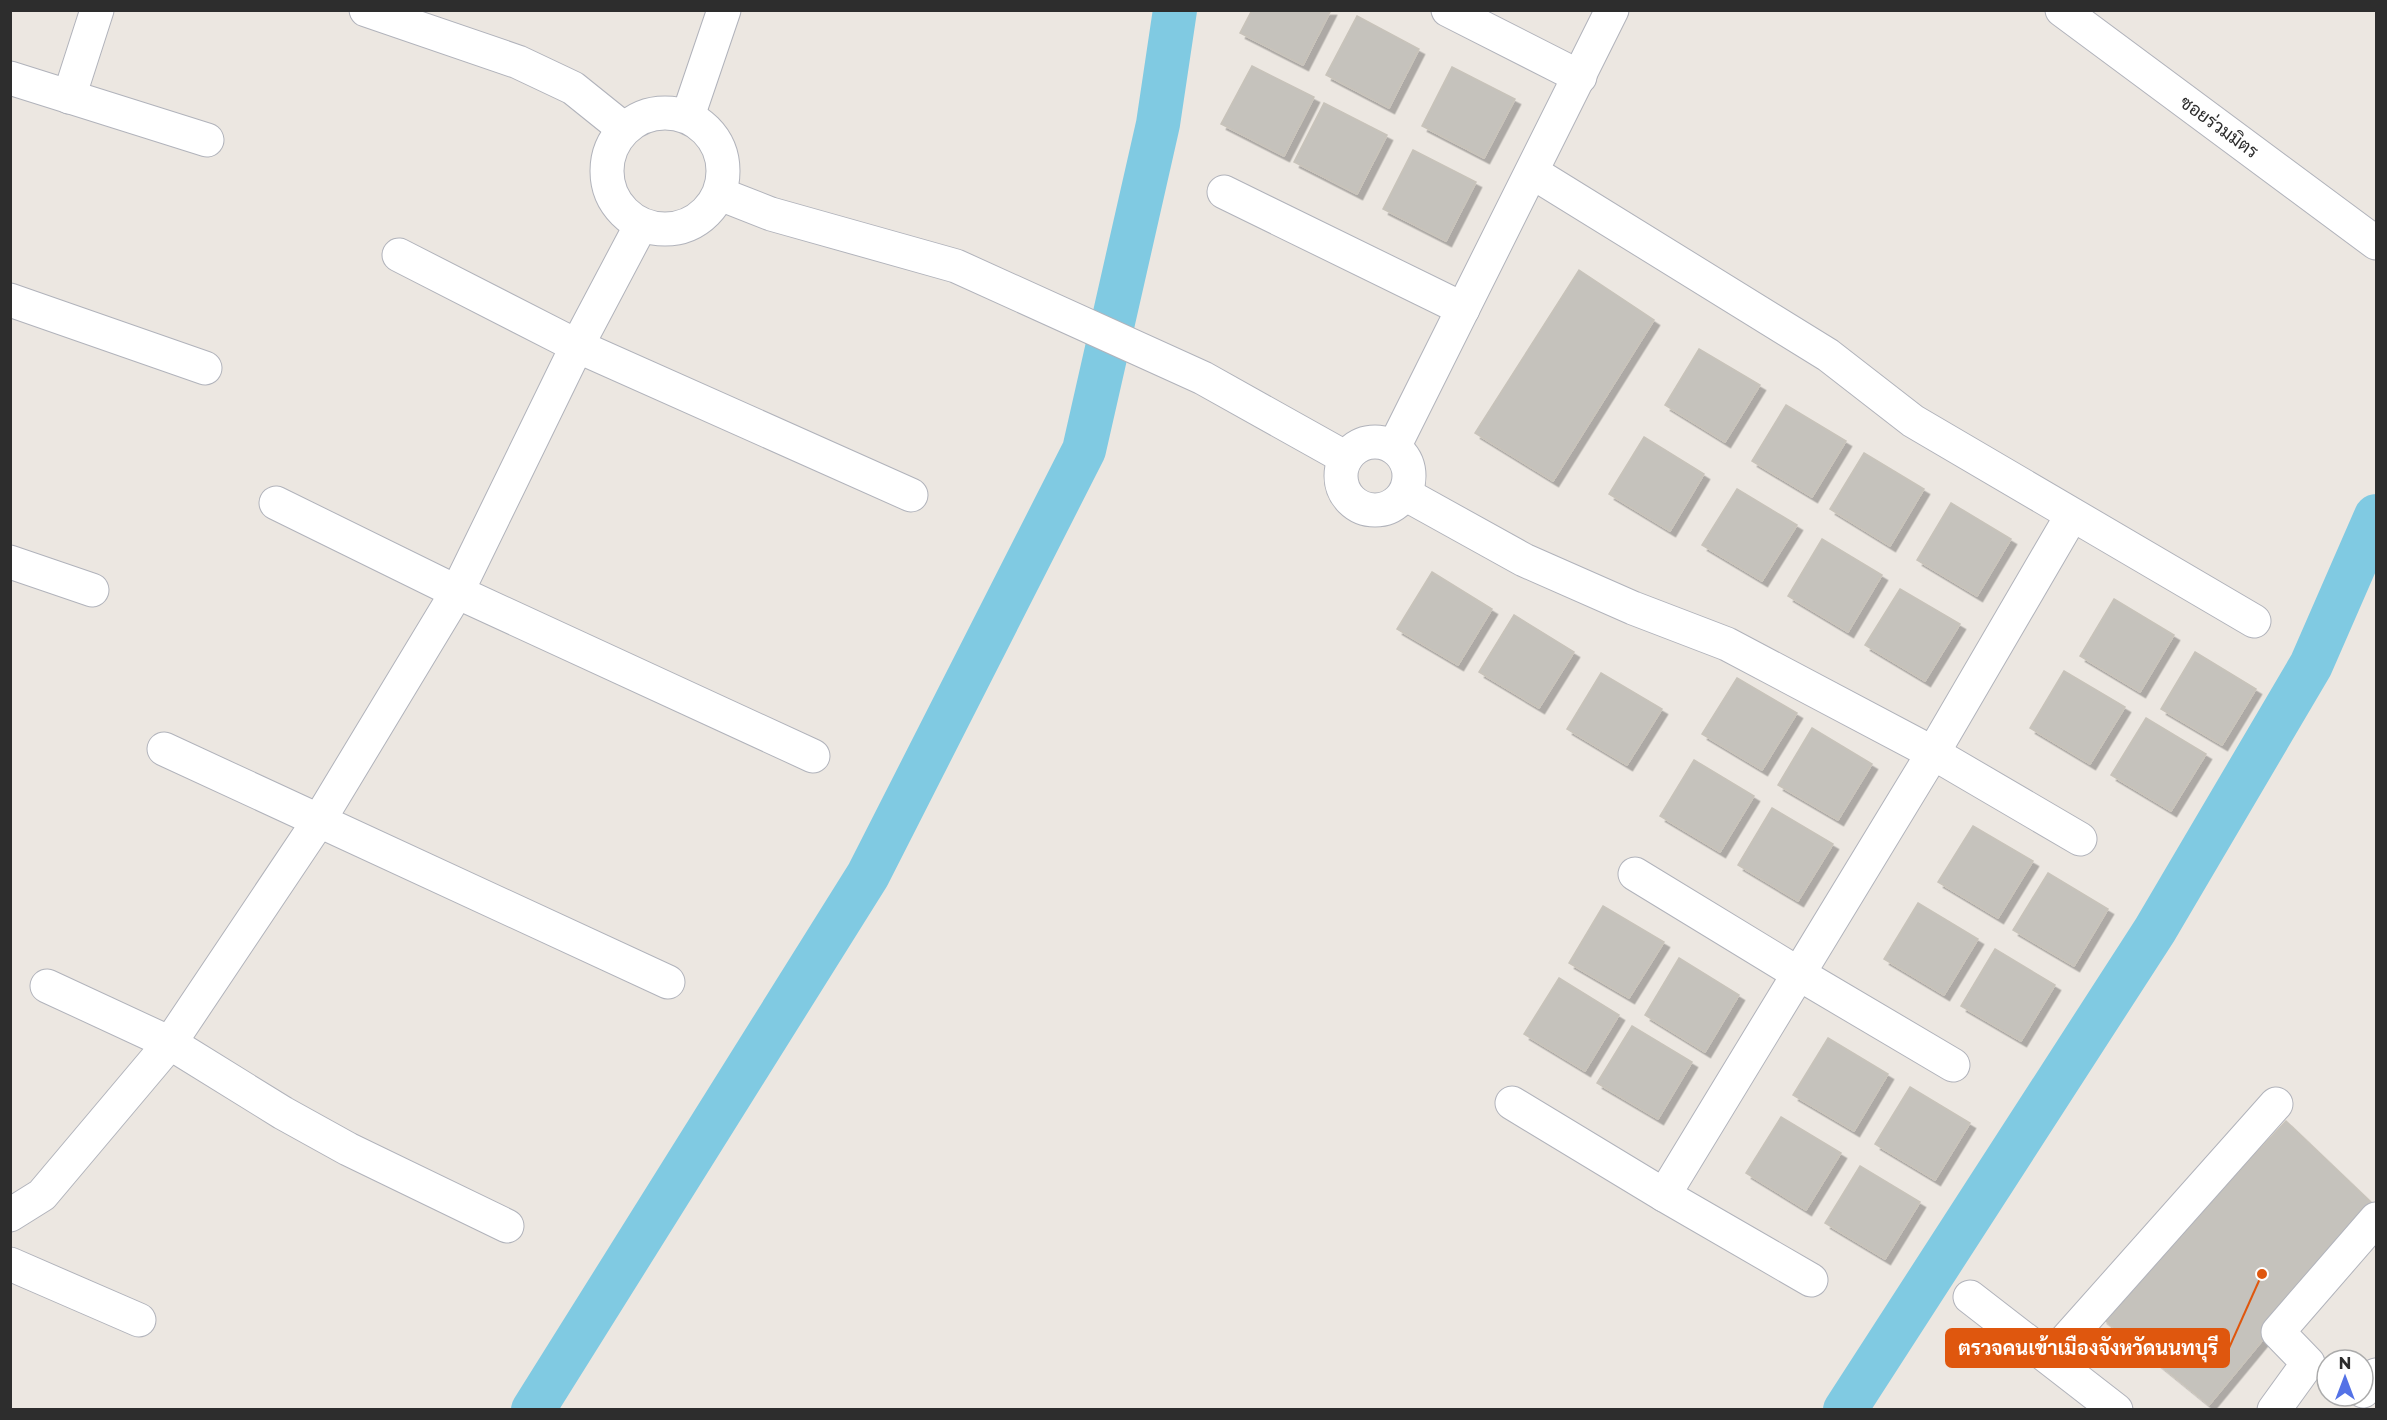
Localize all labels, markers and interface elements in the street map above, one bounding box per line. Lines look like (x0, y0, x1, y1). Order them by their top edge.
street label: ซอยร่วมมิตร (2175, 90, 2263, 163)
callout: ตรวจคนเข้าเมืองจังหวัดนนทบุรี (1946, 1329, 2229, 1367)
text: ตรวจคนเข้าเมืองจังหวัดนนทบุรี (1958, 1335, 2218, 1363)
north arrow (2315, 1348, 2375, 1408)
text: N (2339, 1354, 2351, 1373)

